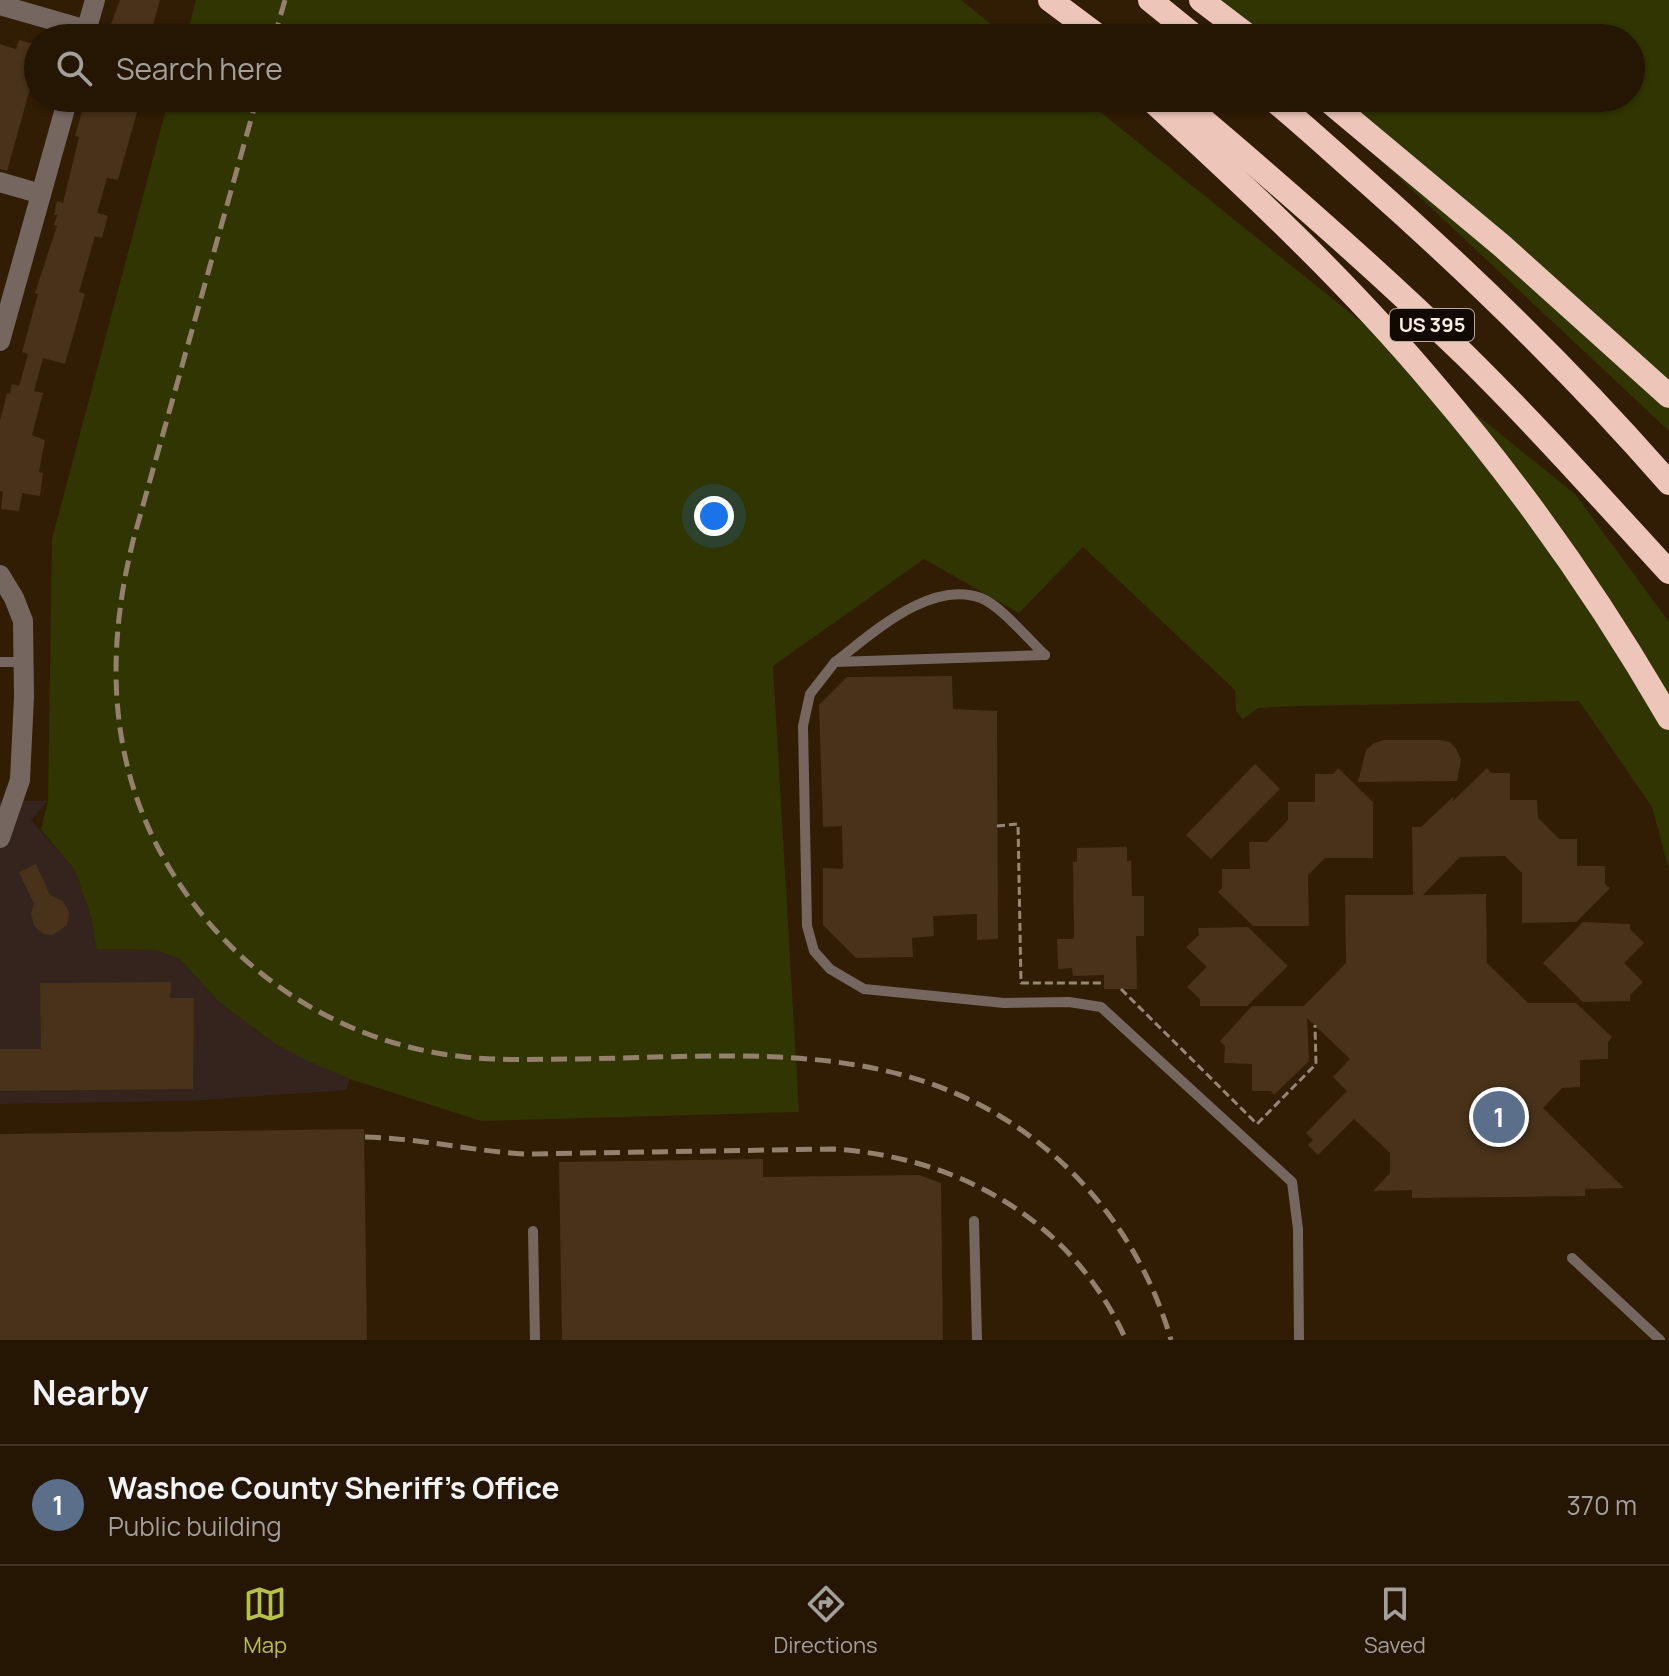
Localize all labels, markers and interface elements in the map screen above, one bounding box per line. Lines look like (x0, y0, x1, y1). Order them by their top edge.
search box (24, 24, 1645, 112)
icon: search (52, 46, 96, 90)
text: Search here (116, 48, 283, 89)
road number: US 395 (1390, 309, 1474, 341)
your location (694, 496, 734, 536)
pin: 1 (1473, 1087, 1525, 1147)
text: Nearby (32, 1369, 148, 1415)
text: Washoe County Sheriff's Office (108, 1467, 560, 1508)
text: 1 (52, 1487, 64, 1523)
text: 370 m (1566, 1487, 1637, 1523)
text: Public building (108, 1508, 282, 1544)
tab: Map (243, 1582, 287, 1660)
tab: Directions (773, 1582, 878, 1660)
tab: Saved (1364, 1582, 1426, 1660)

